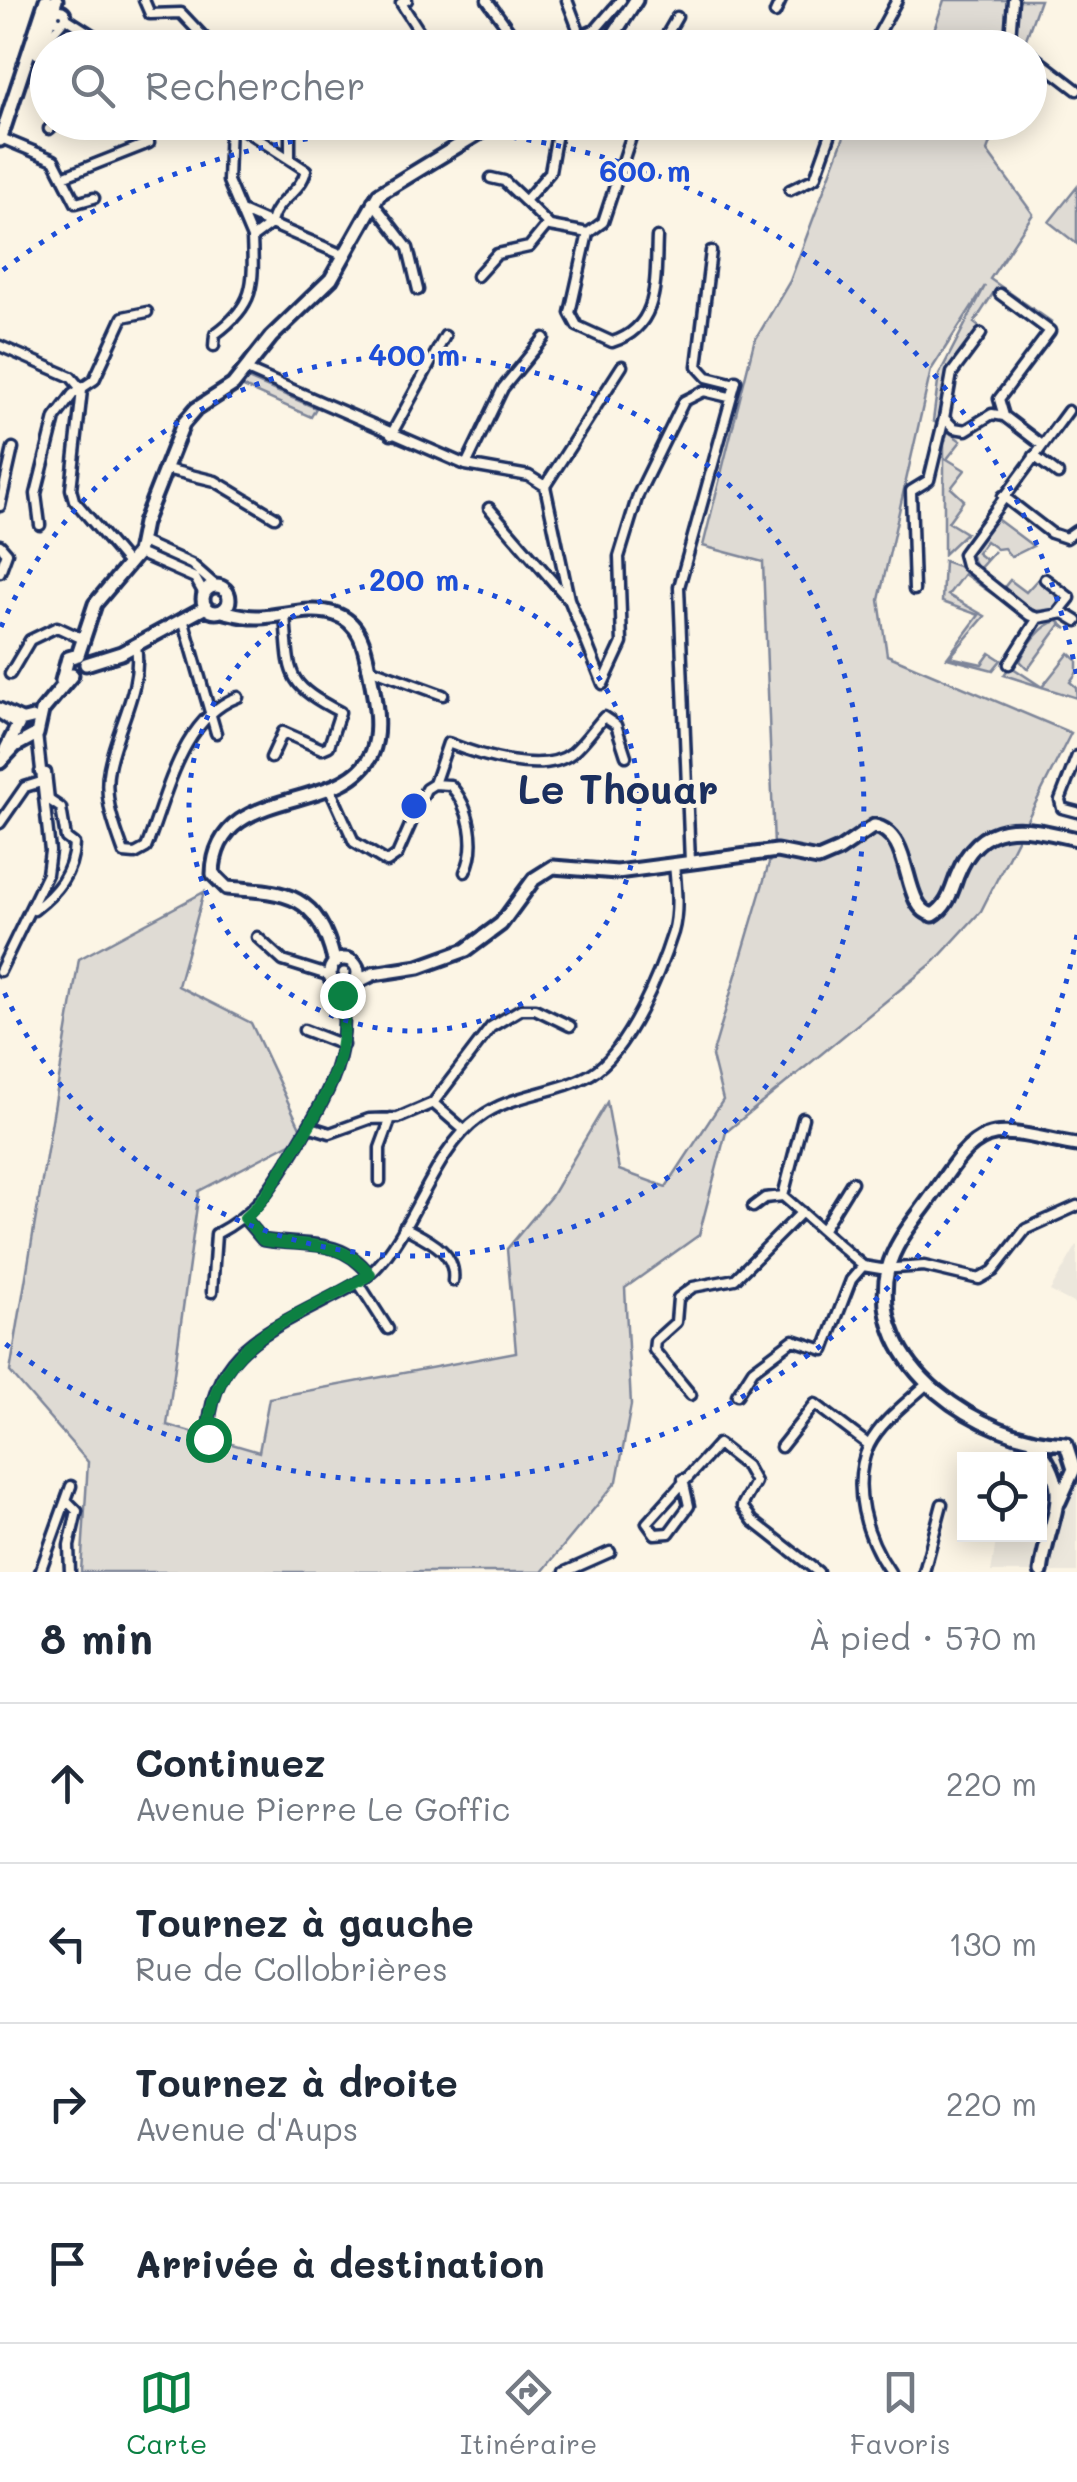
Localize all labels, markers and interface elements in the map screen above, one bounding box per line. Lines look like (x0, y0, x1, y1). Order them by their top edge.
search box (30, 30, 1047, 140)
icon: search (65, 58, 120, 113)
text: Rechercher (145, 60, 366, 110)
text: 600 m (599, 150, 691, 190)
text: 400 m (368, 334, 460, 374)
text: 200 m (369, 559, 459, 599)
district label: Le Thouar (518, 762, 718, 814)
centre of rings (396, 788, 432, 824)
route end (320, 973, 366, 1019)
route start (186, 1417, 232, 1463)
map controls (957, 1452, 1047, 1542)
button: locate (957, 1452, 1047, 1542)
text: 8 min (40, 1610, 153, 1665)
text: À pied · 570 m (809, 1616, 1037, 1658)
text: Continuez (135, 1737, 326, 1787)
icon: ahead (40, 1756, 95, 1811)
text: 220 m (946, 1762, 1037, 1804)
text: Avenue Pierre Le Goffic (135, 1787, 510, 1829)
text: Tournez à gauche (135, 1897, 474, 1947)
icon: left (40, 1916, 95, 1971)
text: 130 m (948, 1922, 1037, 1964)
text: Rue de Collobrières (135, 1947, 448, 1989)
text: Tournez à droite (135, 2057, 458, 2107)
icon: right (40, 2076, 95, 2131)
text: 220 m (946, 2082, 1037, 2124)
text: Avenue d'Aups (135, 2107, 358, 2149)
icon: arrive (40, 2236, 95, 2291)
text: Arrivée à destination (135, 2238, 545, 2288)
tab: Carte (126, 2365, 207, 2461)
tab: Itinéraire (460, 2365, 597, 2461)
tab: Favoris (850, 2365, 951, 2461)

